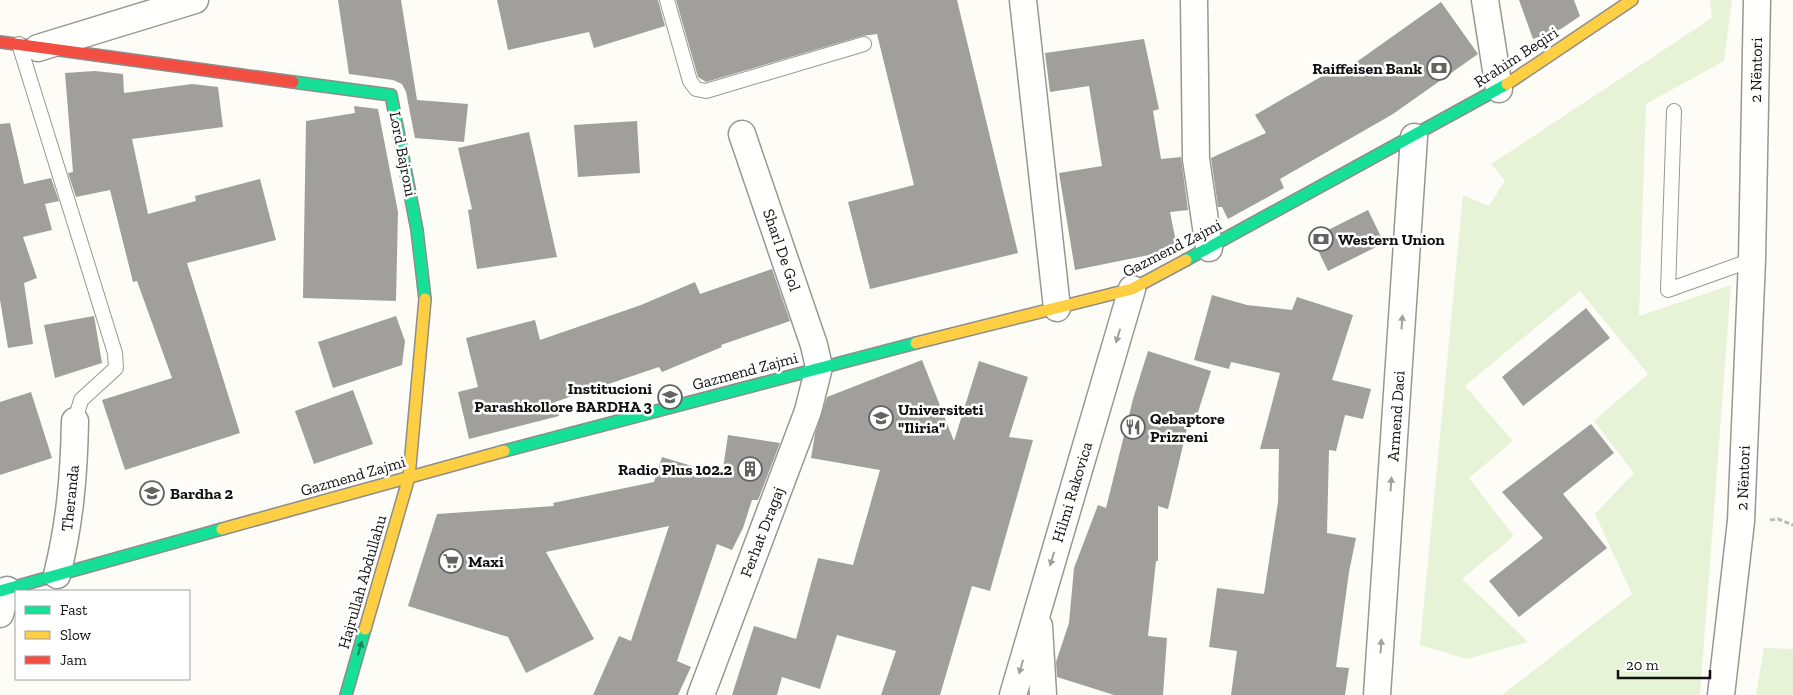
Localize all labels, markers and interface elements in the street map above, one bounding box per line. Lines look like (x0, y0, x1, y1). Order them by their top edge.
street label: Rrahim Beqiri (1470, 22, 1562, 91)
street label: 2 Nëntori (1746, 37, 1766, 103)
bank icon: Raiffeisen Bank (1426, 55, 1452, 81)
place label: Raiffeisen Bank (1312, 59, 1422, 78)
street label: Lord Bajroni (385, 110, 421, 199)
street label: Sharl De Gol (759, 206, 805, 294)
street label: Gazmend Zajmi (1119, 215, 1225, 281)
bank icon: Western Union (1308, 226, 1334, 252)
place label: Western Union (1338, 230, 1445, 249)
one-way arrow (1399, 314, 1407, 330)
one-way arrow (1114, 328, 1122, 343)
street label: Gazmend Zajmi (690, 348, 800, 394)
street label: Armend Daci (1383, 370, 1409, 462)
place label: Institucioni Parashkollore BARDHA 3 (474, 379, 652, 416)
school or university icon: Institucioni Parashkollore BARDHA 3 (657, 384, 683, 410)
place label: Universiteti "Iliria" (898, 400, 984, 437)
school or university icon: Universiteti "Iliria" (868, 405, 894, 431)
place label: Qebaptore Prizreni (1150, 409, 1225, 446)
restaurant icon: Qebaptore Prizreni (1120, 414, 1146, 440)
street label: Hilmi Rakovica (1048, 439, 1096, 545)
street label: 2 Nëntori (1732, 444, 1754, 511)
street label: Gazmend Zajmi (298, 452, 408, 500)
building icon: Radio Plus 102.2 (737, 456, 763, 482)
place label: Radio Plus 102.2 (618, 460, 732, 479)
street label: Theranda (57, 464, 83, 532)
one-way arrow (1388, 476, 1396, 492)
school or university icon: Bardha 2 (139, 480, 165, 506)
place label: Bardha 2 (170, 484, 234, 503)
street label: Ferhat Dragaj (736, 484, 788, 580)
street label: Hajrullah Abdullahu (334, 513, 390, 651)
supermarket icon: Maxi (438, 548, 464, 574)
one-way arrow (1047, 551, 1055, 566)
place label: Maxi (468, 552, 504, 571)
legend (15, 590, 190, 680)
text: Fast (60, 601, 88, 619)
text: Slow (60, 626, 92, 644)
one-way arrow (1377, 638, 1385, 654)
one-way arrow (357, 641, 365, 656)
scale bar (1618, 648, 1710, 680)
text: Jam (60, 651, 87, 669)
text: 20 m (1626, 656, 1659, 674)
one-way arrow (1016, 660, 1024, 675)

